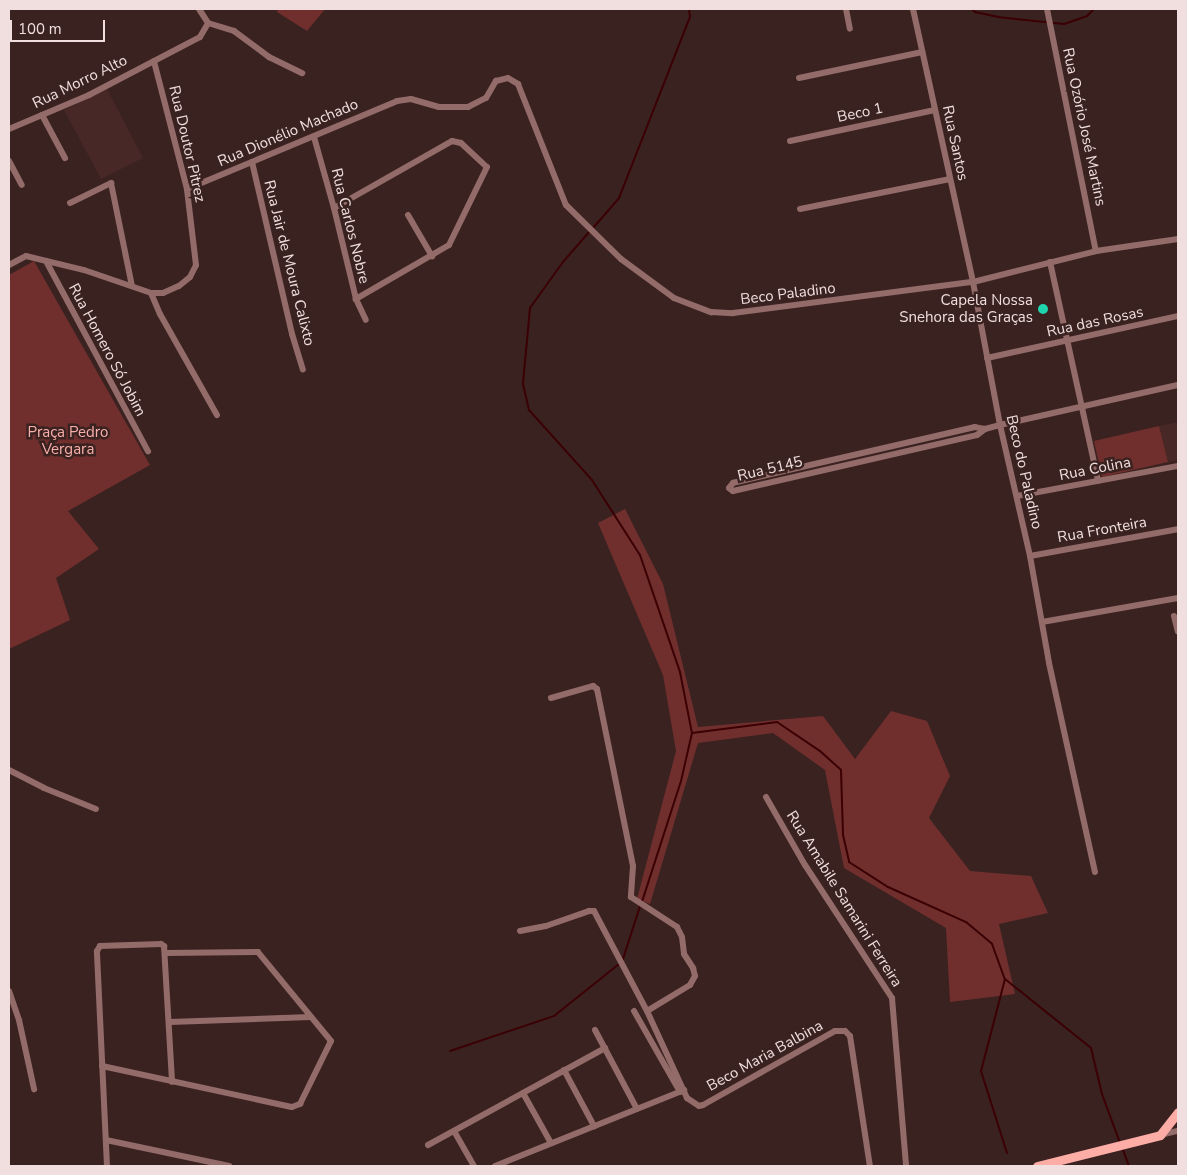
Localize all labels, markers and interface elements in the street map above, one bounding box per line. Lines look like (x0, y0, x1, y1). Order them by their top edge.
scale bar (12, 10, 108, 42)
text: 100 m (18, 19, 62, 39)
street label: Rua Ozório José Martins (1058, 46, 1110, 208)
street label: Rua Morro Alto (30, 51, 130, 113)
street label: Rua Doutor Pitrez (165, 84, 209, 204)
street label: Rua Dionélio Machado (215, 95, 361, 171)
street label: Beco 1 (836, 99, 884, 127)
street label: Rua Santos (938, 104, 972, 182)
street label: Rua Carlos Nobre (327, 166, 373, 286)
street label: Rua Jair de Moura Calixto (260, 178, 318, 348)
street label: Beco Paladino (739, 279, 837, 309)
street label: Rua Homero Só Jobim (64, 280, 150, 420)
place label: Capela Nossa Snehora das Graças (899, 291, 1033, 326)
marker: Capela Nossa Snehora das Graças (1037, 303, 1049, 315)
street label: Rua das Rosas (1045, 303, 1145, 341)
street label: Beco do Paladino (1002, 413, 1046, 531)
park label: Praça Pedro Vergara (28, 423, 108, 458)
street label: Rua 5145 (736, 453, 804, 485)
street label: Rua Colina (1058, 453, 1132, 485)
street label: Rua Fronteira (1056, 513, 1148, 547)
street label: Rua Amabile Samarini Ferreira (782, 808, 906, 990)
street label: Beco Maria Balbina (704, 1017, 826, 1095)

